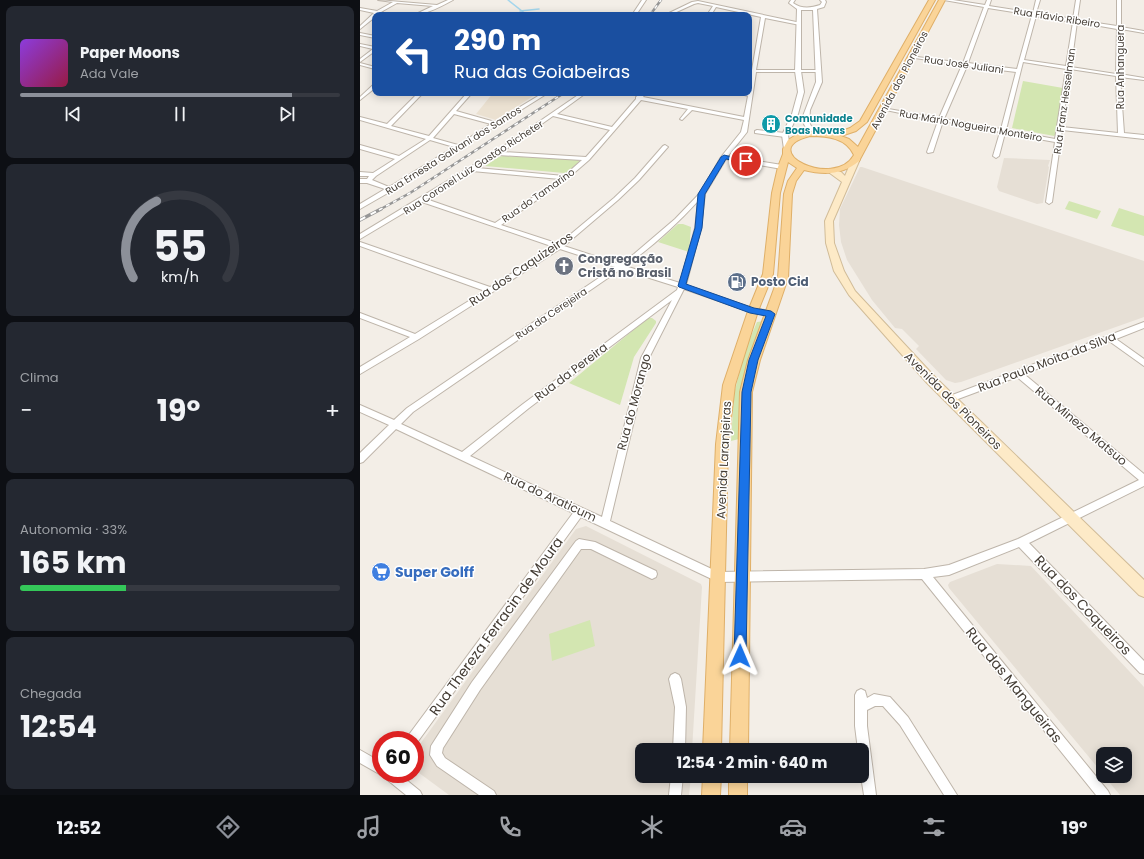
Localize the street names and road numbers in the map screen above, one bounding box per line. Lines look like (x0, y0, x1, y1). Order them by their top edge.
street label: Rua Flávio Ribeiro (1013, 3, 1101, 32)
street label: Rua Anhanguera (1113, 25, 1128, 109)
street label: Avenida dos Pioneiros (867, 28, 932, 132)
street label: Rua Franz Hesselman (1050, 47, 1079, 155)
street label: Rua José Juliani (923, 52, 1005, 77)
street label: Rua Ernesta Galvani dos Santos (382, 102, 524, 199)
street label: Rua Mário Nogueira Monteiro (898, 106, 1044, 145)
street label: Rua Coronel Luiz Gastão Richeter (400, 116, 546, 218)
street label: Rua do Tamarino (499, 165, 578, 226)
street label: Rua dos Caquizeiros (465, 227, 576, 310)
street label: Rua da Cerejeira (512, 284, 590, 343)
street label: Rua Paulo Moita da Silva (975, 327, 1118, 396)
street label: Rua da Pereira (531, 338, 611, 405)
street label: Avenida dos Pioneiros (901, 348, 1006, 453)
street label: Rua do Morango (612, 351, 655, 452)
street label: Rua Minezo Matsuo (1032, 382, 1131, 469)
street label: Avenida Laranjeiras (712, 401, 735, 519)
street label: Rua do Araticum (501, 468, 599, 526)
street label: Rua Thereza Ferracin de Moura (424, 533, 568, 719)
street label: Rua dos Coqueiros (1030, 551, 1136, 659)
street label: Rua das Mangueiras (961, 623, 1067, 747)

